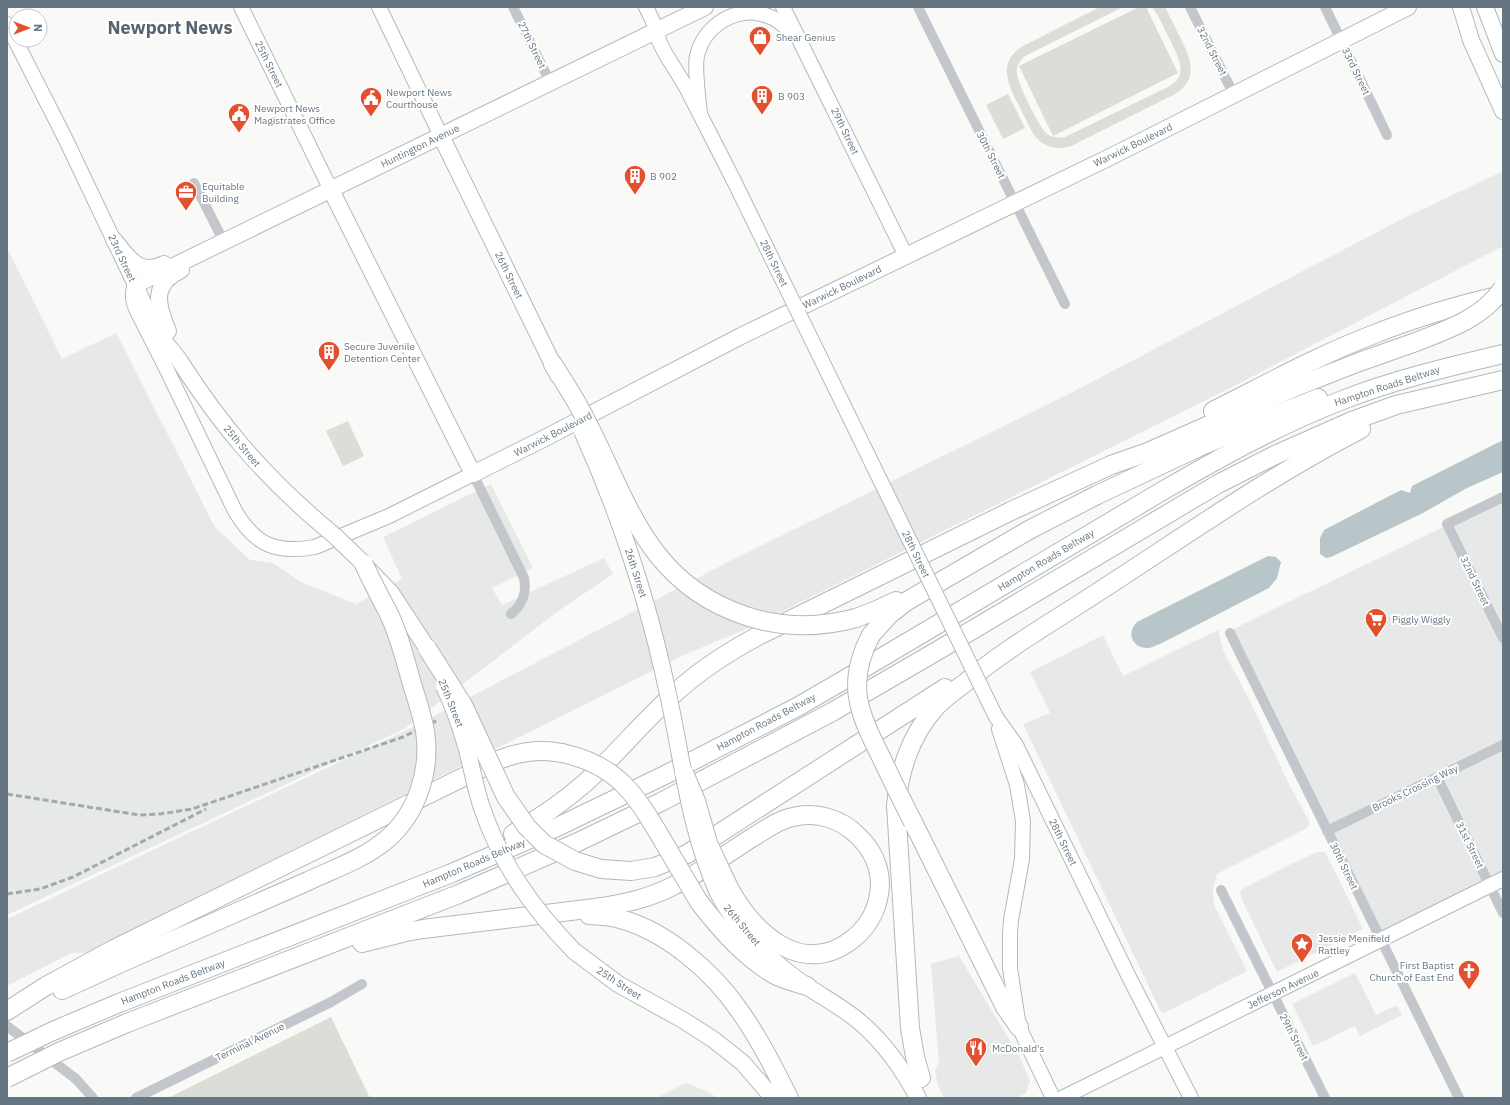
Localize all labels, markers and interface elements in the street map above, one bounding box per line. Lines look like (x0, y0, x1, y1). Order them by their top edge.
north arrow (8, 8, 48, 48)
district label: Newport News (108, 16, 232, 39)
street label: 27th Street (515, 19, 549, 71)
text: N (31, 24, 45, 32)
shop icon: Shear Genius (747, 24, 773, 57)
street label: 32nd Street (1194, 24, 1230, 78)
place label: Shear Genius (776, 31, 836, 44)
street label: 25th Street (252, 38, 286, 90)
street label: 33rd Street (1339, 45, 1373, 97)
building icon: B 903 (749, 83, 775, 116)
public building icon: Newport News Courthouse (358, 85, 384, 118)
place label: Newport News Courthouse (386, 86, 452, 111)
place label: B 903 (778, 90, 805, 103)
public building icon: Newport News Magistrates Office (226, 101, 252, 134)
place label: Newport News Magistrates Office (254, 102, 336, 127)
street label: 29th Street (828, 105, 862, 157)
street label: Warwick Boulevard (1091, 120, 1175, 170)
street label: Huntington Avenue (379, 121, 462, 171)
street label: 30th Street (974, 129, 1009, 181)
building icon: B 902 (622, 163, 648, 196)
place label: B 902 (650, 170, 677, 183)
office icon: Equitable Building (173, 179, 199, 212)
place label: Equitable Building (202, 180, 245, 205)
street label: 23rd Street (105, 232, 139, 284)
street label: 28th Street (757, 237, 791, 289)
street label: 26th Street (492, 249, 526, 301)
street label: Warwick Boulevard (800, 262, 884, 312)
building icon: Secure Juvenile Detention Center (316, 339, 342, 372)
place label: Secure Juvenile Detention Center (344, 340, 421, 365)
street label: Hampton Roads Beltway (1333, 363, 1441, 409)
street label: Warwick Boulevard (512, 409, 594, 459)
street label: 25th Street (221, 422, 264, 470)
street label: Hampton Roads Beltway (995, 526, 1097, 594)
street label: 28th Street (899, 528, 933, 580)
street label: 26th Street (622, 547, 650, 600)
street label: 32nd Street (1457, 554, 1493, 608)
supermarket icon: Piggly Wiggly (1363, 606, 1389, 639)
place label: Piggly Wiggly (1392, 613, 1451, 626)
street label: 25th Street (435, 677, 467, 730)
street label: Hampton Roads Beltway (714, 690, 818, 754)
street label: Brooks Crossing Way (1370, 762, 1460, 814)
street label: 28th Street (1046, 816, 1080, 868)
street label: 31st Street (1453, 820, 1487, 871)
street label: Hampton Roads Beltway (421, 835, 527, 891)
street label: 30th Street (1327, 840, 1361, 892)
street label: 26th Street (721, 901, 764, 949)
place icon: Jessie Menifield Rattley (1289, 931, 1315, 964)
place label: Jessie Menifield Rattley (1318, 932, 1390, 957)
street label: Hampton Roads Beltway (119, 956, 227, 1008)
church icon: First Baptist Church of East End (1456, 958, 1482, 991)
place label: First Baptist Church of East End (1369, 959, 1454, 984)
street label: 25th Street (594, 964, 644, 1003)
street label: Jefferson Avenue (1245, 966, 1321, 1012)
street label: 29th Street (1277, 1011, 1312, 1063)
street label: Terminal Avenue (213, 1020, 287, 1064)
restaurant icon: McDonald's (963, 1035, 989, 1068)
place label: McDonald's (992, 1042, 1044, 1055)

